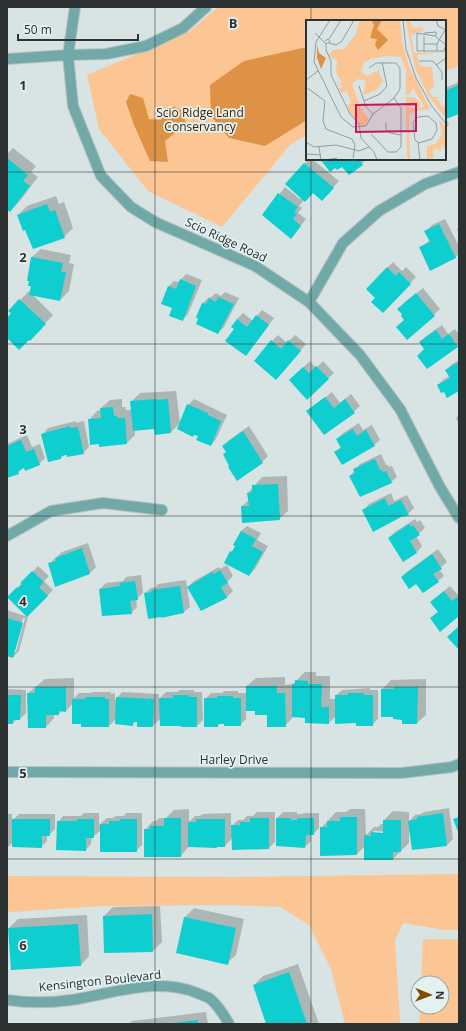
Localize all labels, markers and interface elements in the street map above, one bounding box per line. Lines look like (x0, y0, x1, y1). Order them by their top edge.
text: B (229, 14, 238, 32)
scale bar (18, 16, 138, 42)
inset map (306, 20, 446, 160)
text: 50 m (24, 21, 52, 38)
text: 1 (19, 76, 27, 94)
park label: Scio Ridge Land Conservancy (156, 104, 244, 135)
street label: Scio Ridge Road (183, 213, 270, 266)
text: 2 (19, 248, 27, 266)
text: 3 (19, 420, 27, 438)
text: 4 (19, 592, 27, 610)
street label: Harley Drive (200, 751, 269, 768)
text: 5 (19, 764, 27, 782)
text: 6 (19, 936, 27, 954)
street label: Kensington Boulevard (38, 966, 162, 995)
north arrow (410, 975, 450, 1015)
text: N (433, 991, 448, 1000)

